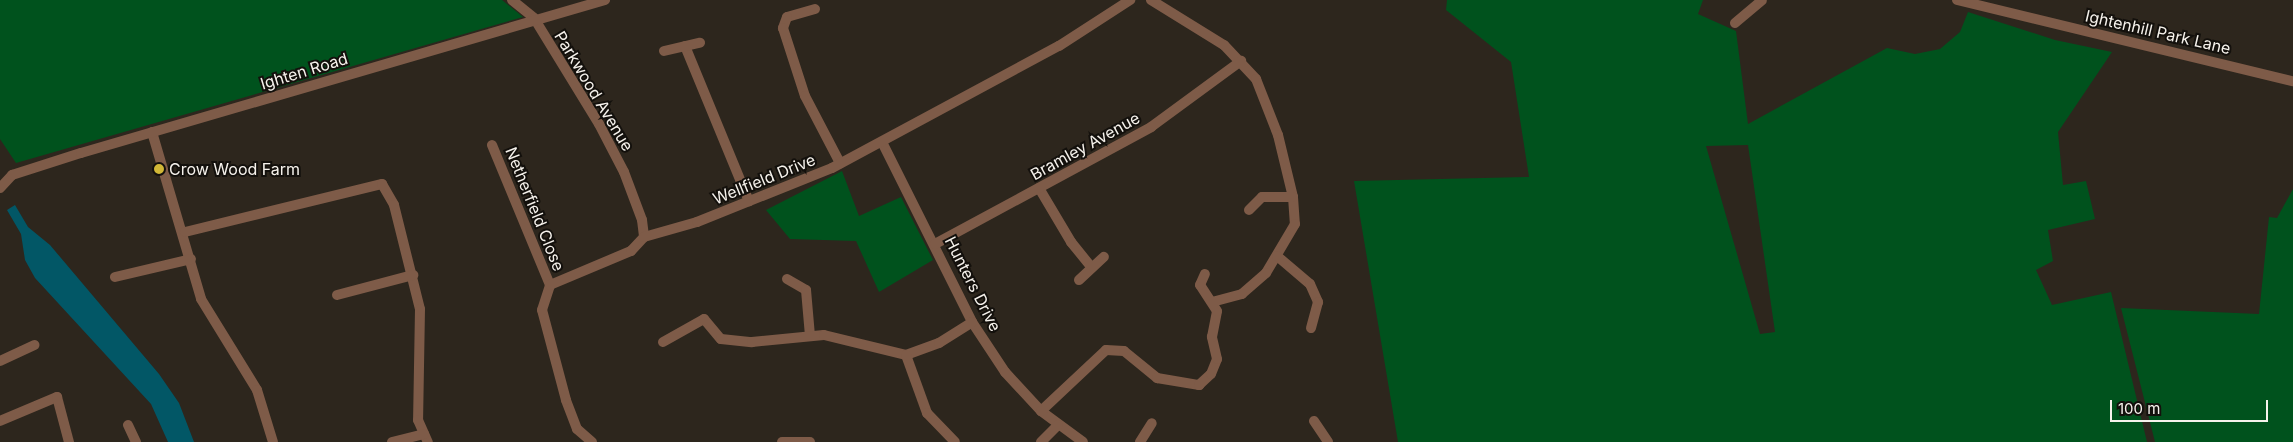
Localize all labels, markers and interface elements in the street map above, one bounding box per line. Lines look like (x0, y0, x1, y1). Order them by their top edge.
street label: Ightenhill Park Lane (2083, 6, 2233, 58)
street label: Parkwood Avenue (551, 27, 637, 155)
street label: Ighten Road (258, 49, 350, 93)
street label: Bramley Avenue (1027, 108, 1143, 184)
street label: Netherfield Close (501, 144, 569, 274)
street label: Wellfield Drive (710, 150, 818, 208)
place label: Crow Wood Farm (169, 159, 300, 179)
marker: Crow Wood Farm (153, 163, 165, 175)
street label: Hunters Drive (941, 233, 1005, 335)
scale bar (2113, 390, 2270, 422)
text: 100 m (2118, 399, 2160, 418)

